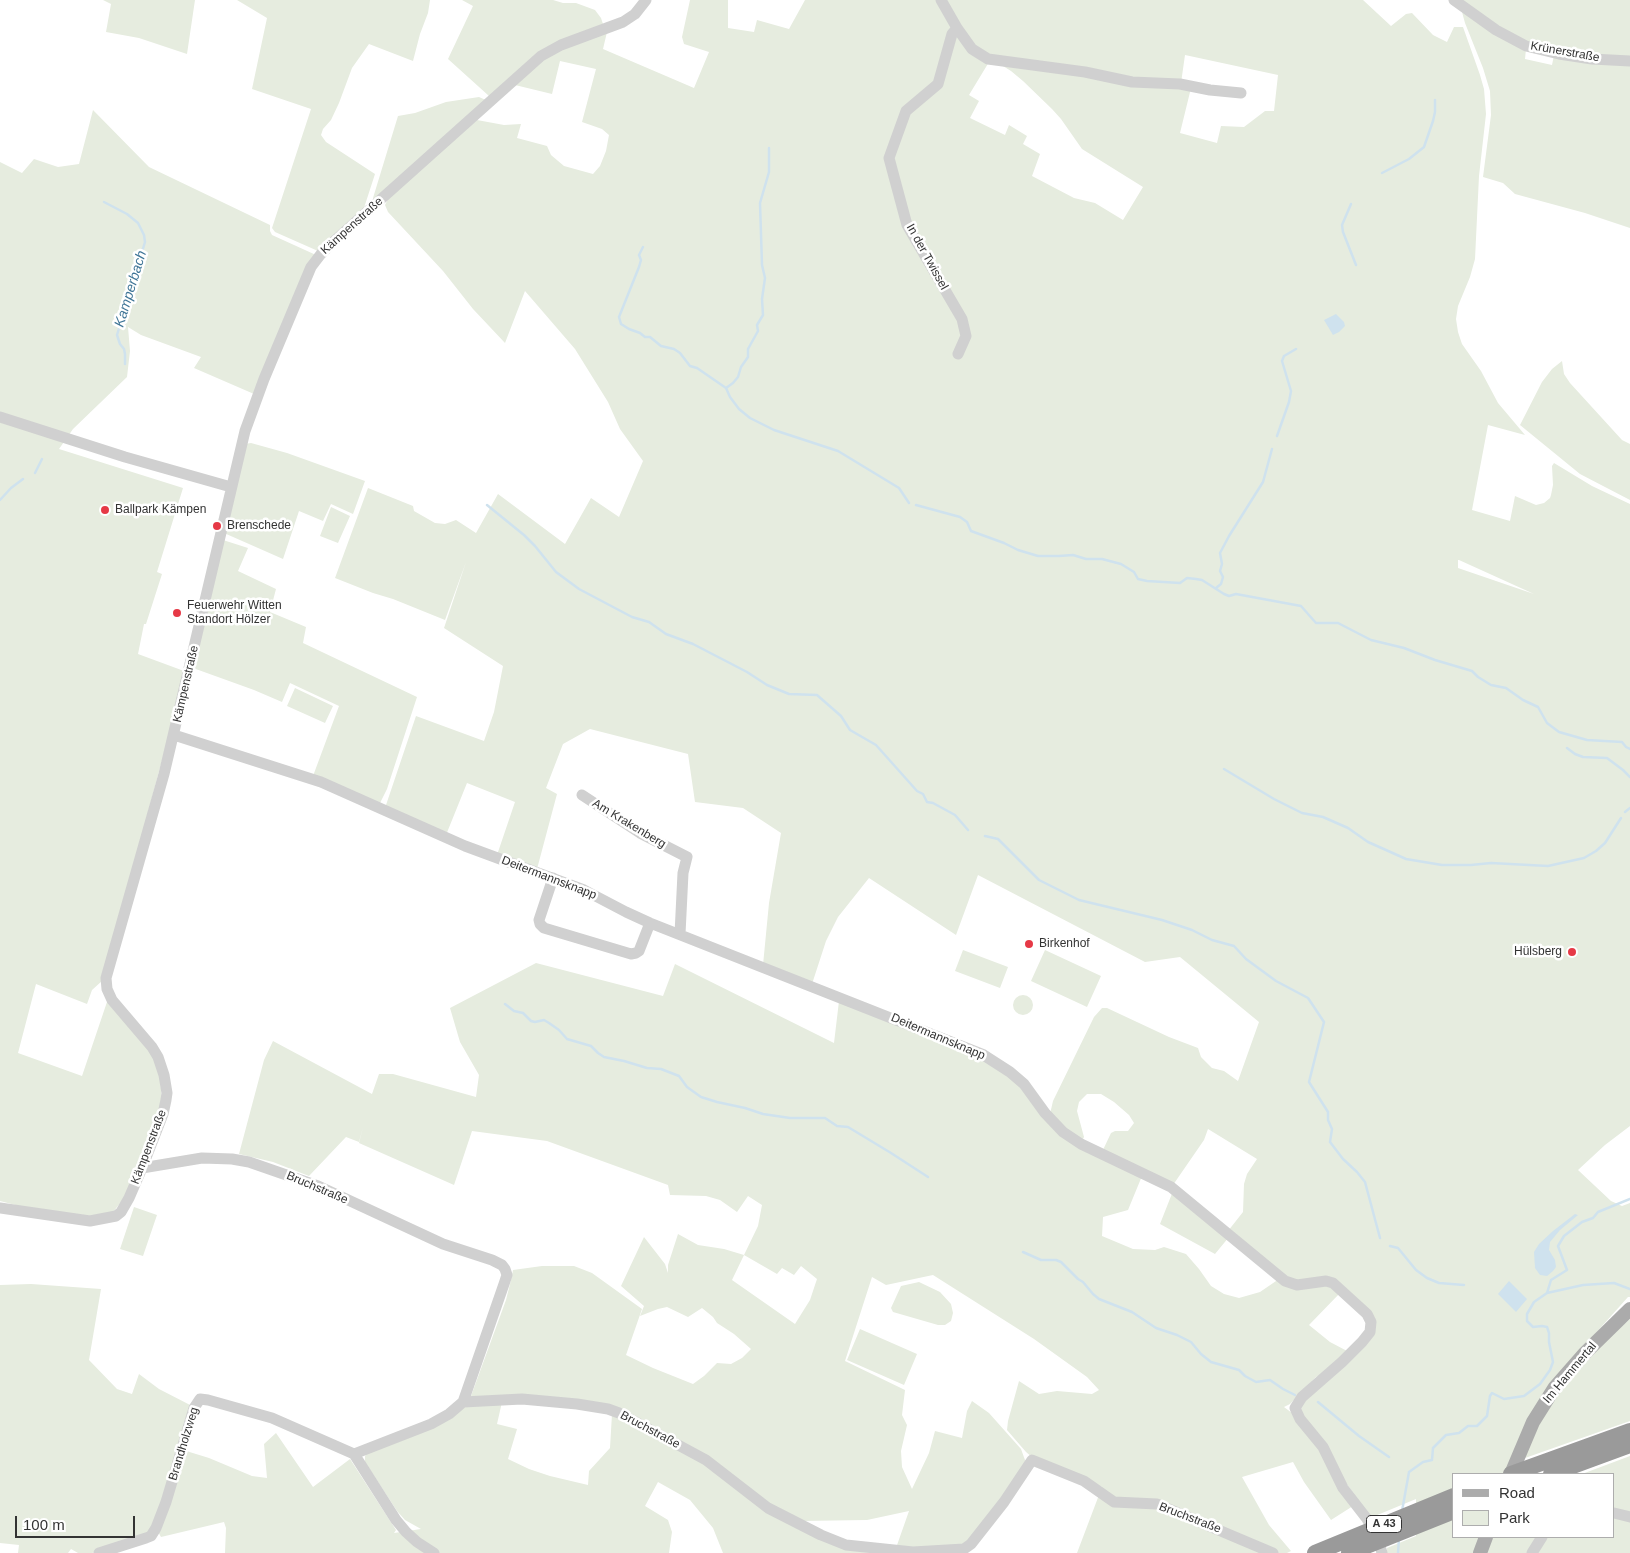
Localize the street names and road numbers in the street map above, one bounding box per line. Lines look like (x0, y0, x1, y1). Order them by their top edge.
street label: Krünerstraße (1529, 39, 1601, 65)
street label: Kämpenstraße (318, 194, 386, 258)
street label: In der Twissel (903, 221, 951, 293)
street label: Kämpenstraße (170, 644, 202, 724)
street label: Am Krakenberg (590, 796, 668, 852)
street label: Deitermannsknapp (499, 853, 599, 903)
street label: Deitermannsknapp (889, 1011, 987, 1063)
street label: Kämpenstraße (128, 1108, 170, 1186)
street label: Bruchstraße (284, 1169, 350, 1207)
street label: Im Hammertal (1540, 1340, 1600, 1406)
street label: Brandholzweg (166, 1406, 202, 1482)
street label: Bruchstraße (618, 1408, 682, 1452)
street label: Bruchstraße (1157, 1500, 1223, 1536)
road number: A 43 (1366, 1516, 1402, 1532)

